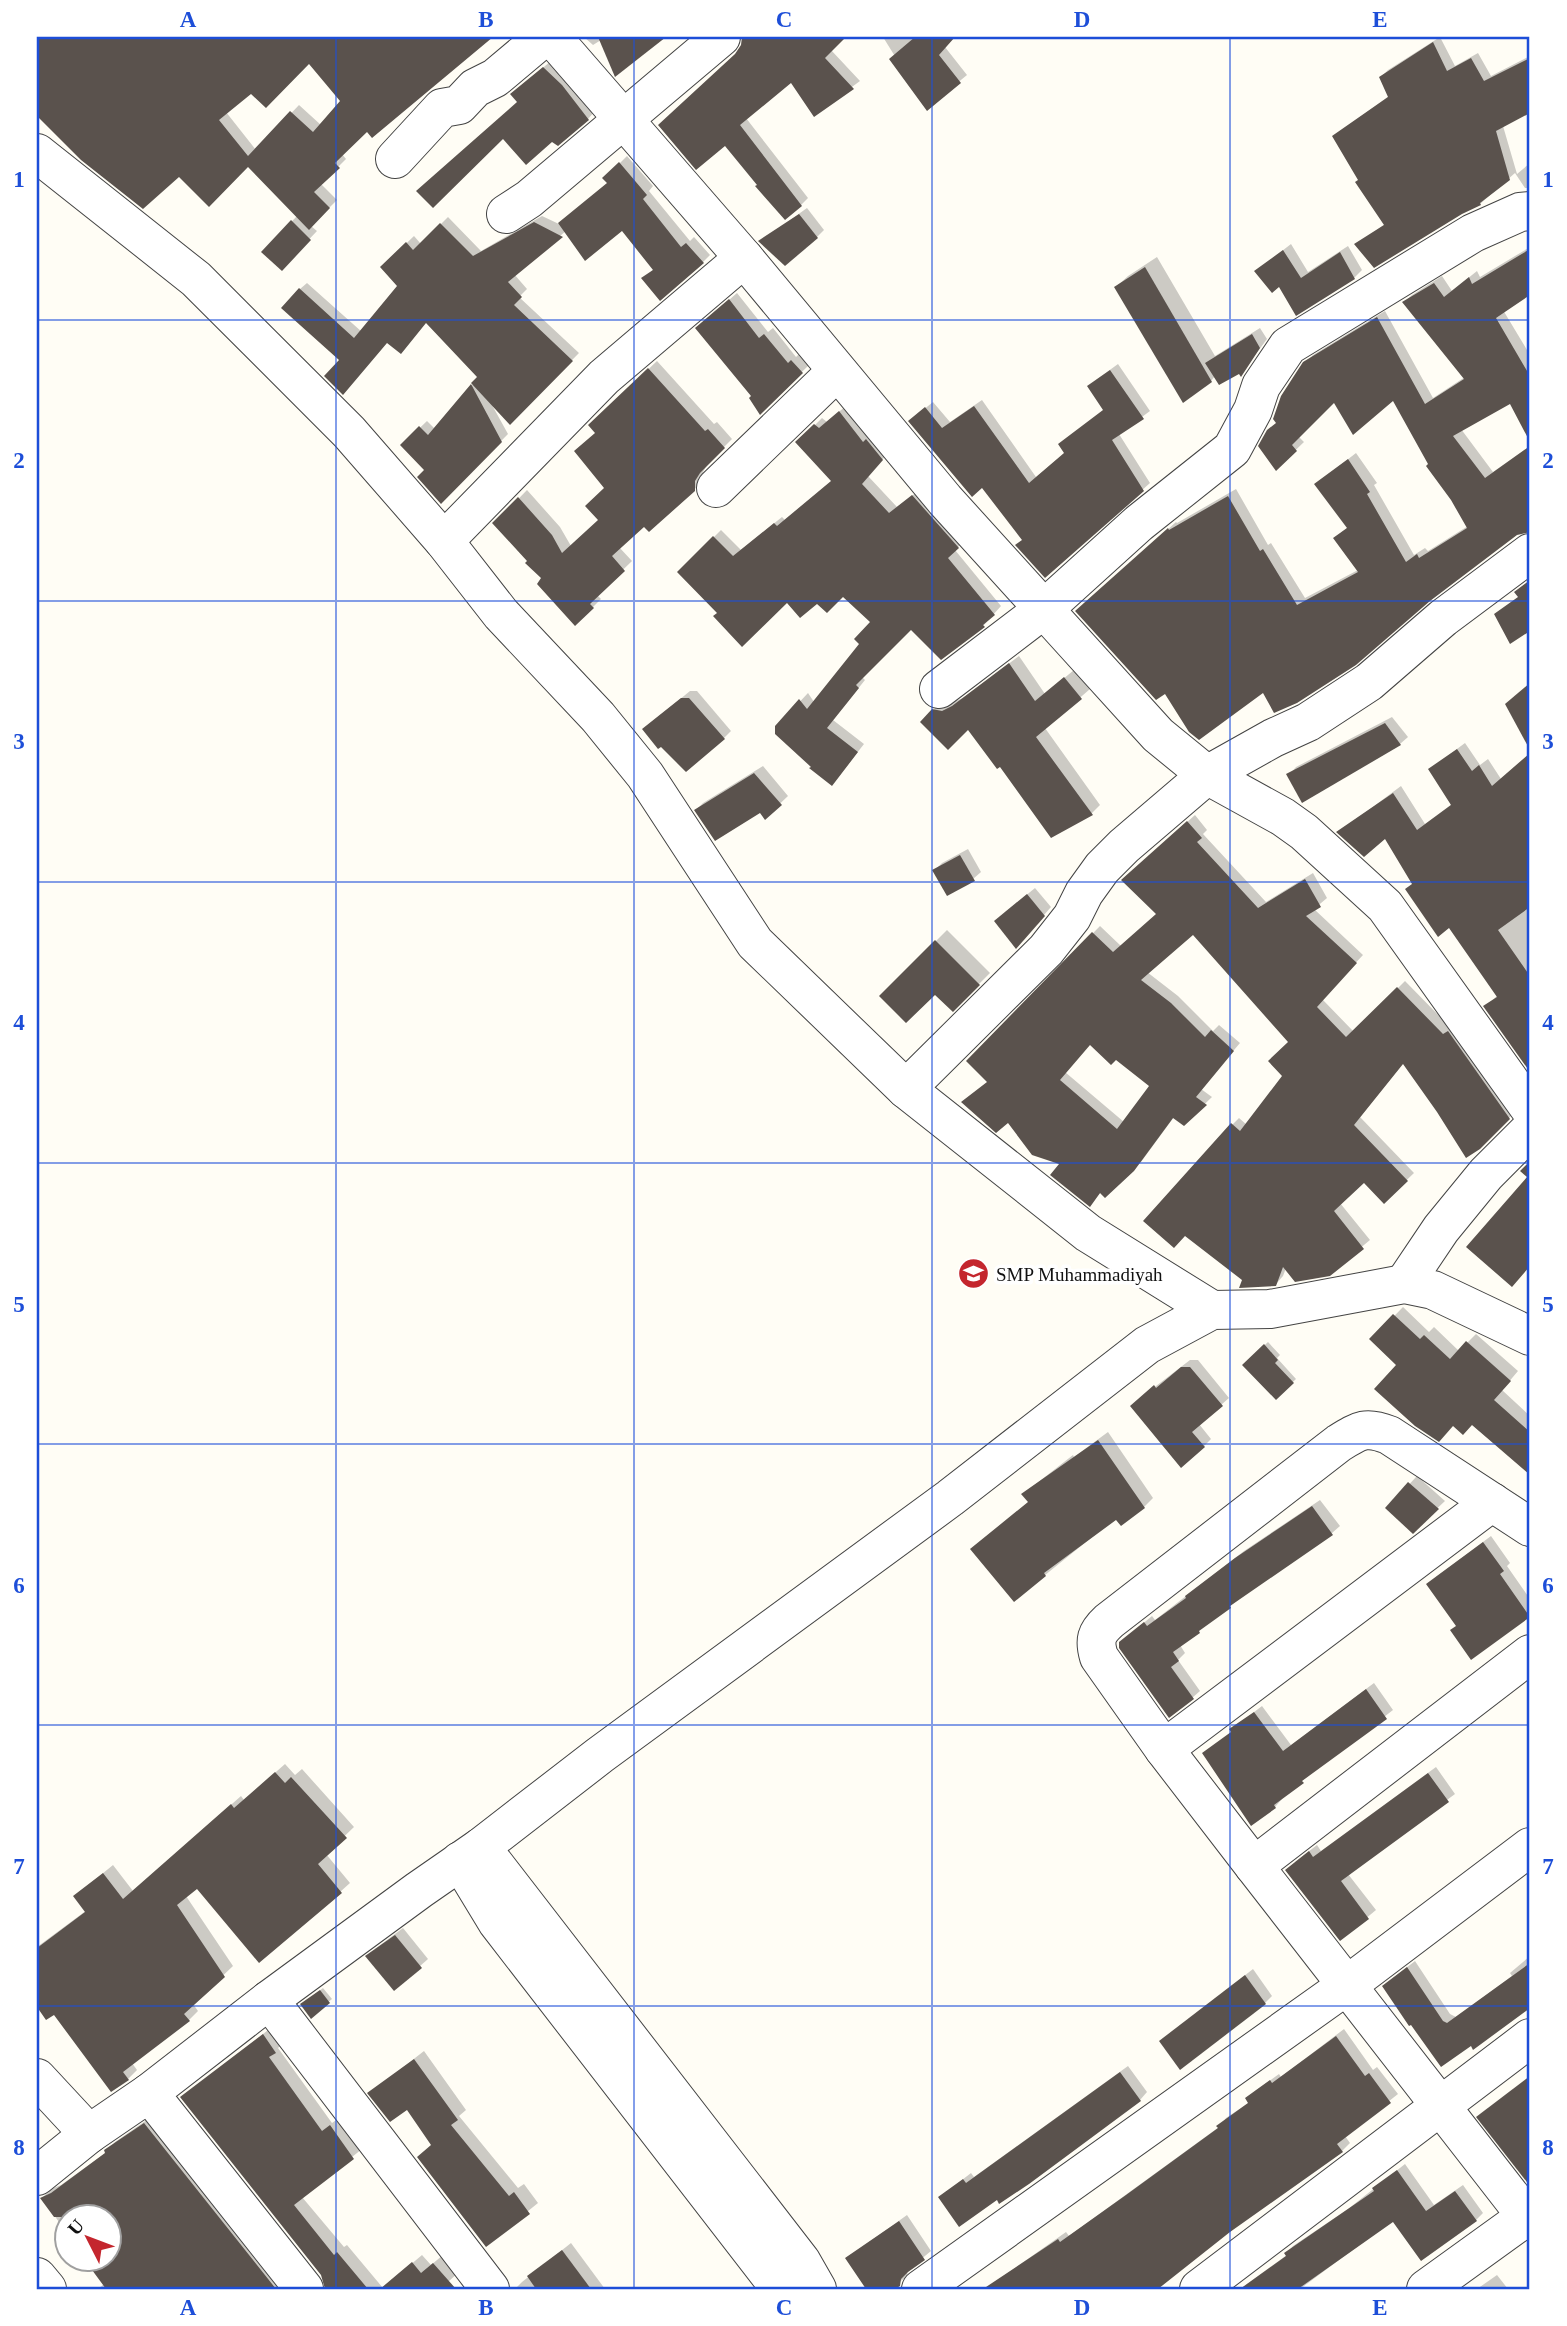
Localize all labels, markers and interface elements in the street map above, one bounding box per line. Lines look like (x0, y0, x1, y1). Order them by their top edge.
text: A (180, 7, 197, 32)
text: B (478, 7, 494, 32)
text: C (776, 7, 792, 32)
text: D (1074, 7, 1090, 32)
text: E (1372, 7, 1388, 32)
text: 1 (13, 167, 25, 192)
text: 1 (1542, 167, 1554, 192)
text: 2 (13, 448, 25, 473)
text: 2 (1542, 448, 1554, 473)
text: 3 (13, 729, 25, 754)
text: 3 (1542, 729, 1554, 754)
text: 4 (13, 1010, 25, 1035)
text: 4 (1542, 1010, 1554, 1035)
school or university icon: SMP Muhammadiyah (956, 1257, 990, 1291)
place label: SMP Muhammadiyah (996, 1264, 1163, 1285)
text: 5 (13, 1292, 25, 1317)
text: 5 (1542, 1292, 1554, 1317)
text: 6 (13, 1573, 25, 1598)
text: 6 (1542, 1573, 1554, 1598)
text: 7 (13, 1854, 25, 1879)
text: 7 (1542, 1854, 1554, 1879)
text: 8 (13, 2135, 25, 2160)
text: 8 (1542, 2135, 1554, 2160)
north arrow (52, 2204, 122, 2274)
text: U (63, 2215, 88, 2239)
text: A (180, 2295, 197, 2320)
text: B (478, 2295, 494, 2320)
text: C (776, 2295, 792, 2320)
text: D (1074, 2295, 1090, 2320)
text: E (1372, 2295, 1388, 2320)

